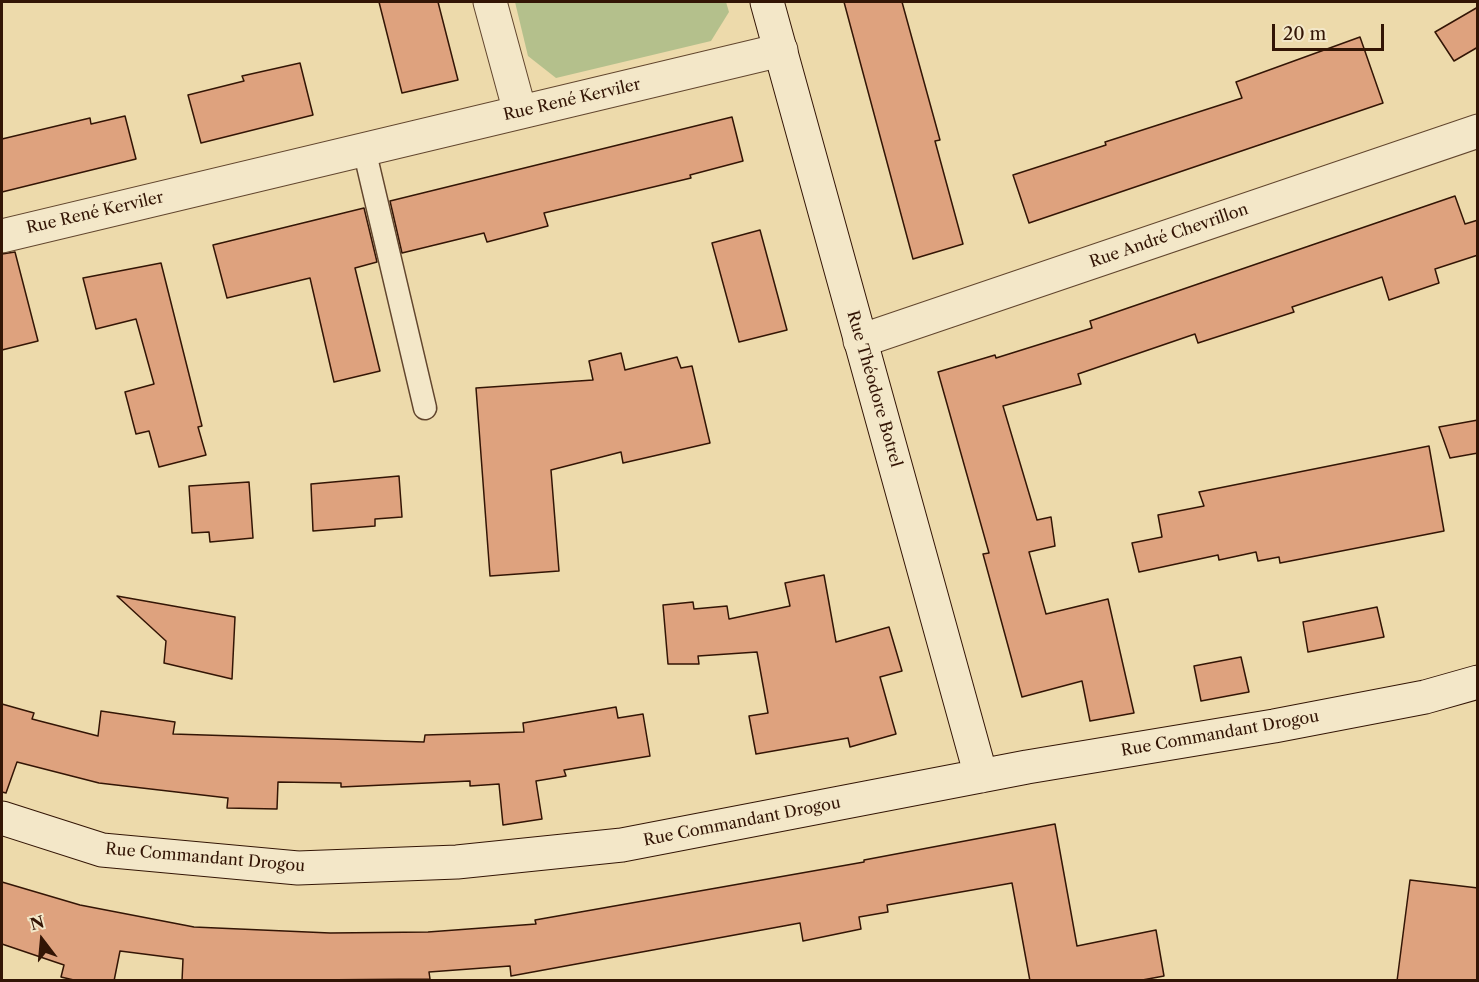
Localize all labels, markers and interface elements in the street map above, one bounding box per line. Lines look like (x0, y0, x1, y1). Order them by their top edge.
scale bar (1275, 12, 1388, 50)
text: 20 m (1283, 23, 1326, 45)
street label: Rue René Kerviler (501, 75, 643, 125)
street label: Rue René Kerviler (24, 188, 166, 238)
street label: Rue André Chevrillon (1087, 200, 1251, 272)
street label: Rue Théodore Botrel (842, 309, 906, 469)
street label: Rue Commandant Drogou (1120, 707, 1320, 761)
street label: Rue Commandant Drogou (642, 793, 842, 851)
street label: Rue Commandant Drogou (104, 840, 306, 876)
north arrow (12, 910, 72, 970)
text: N (28, 911, 46, 934)

